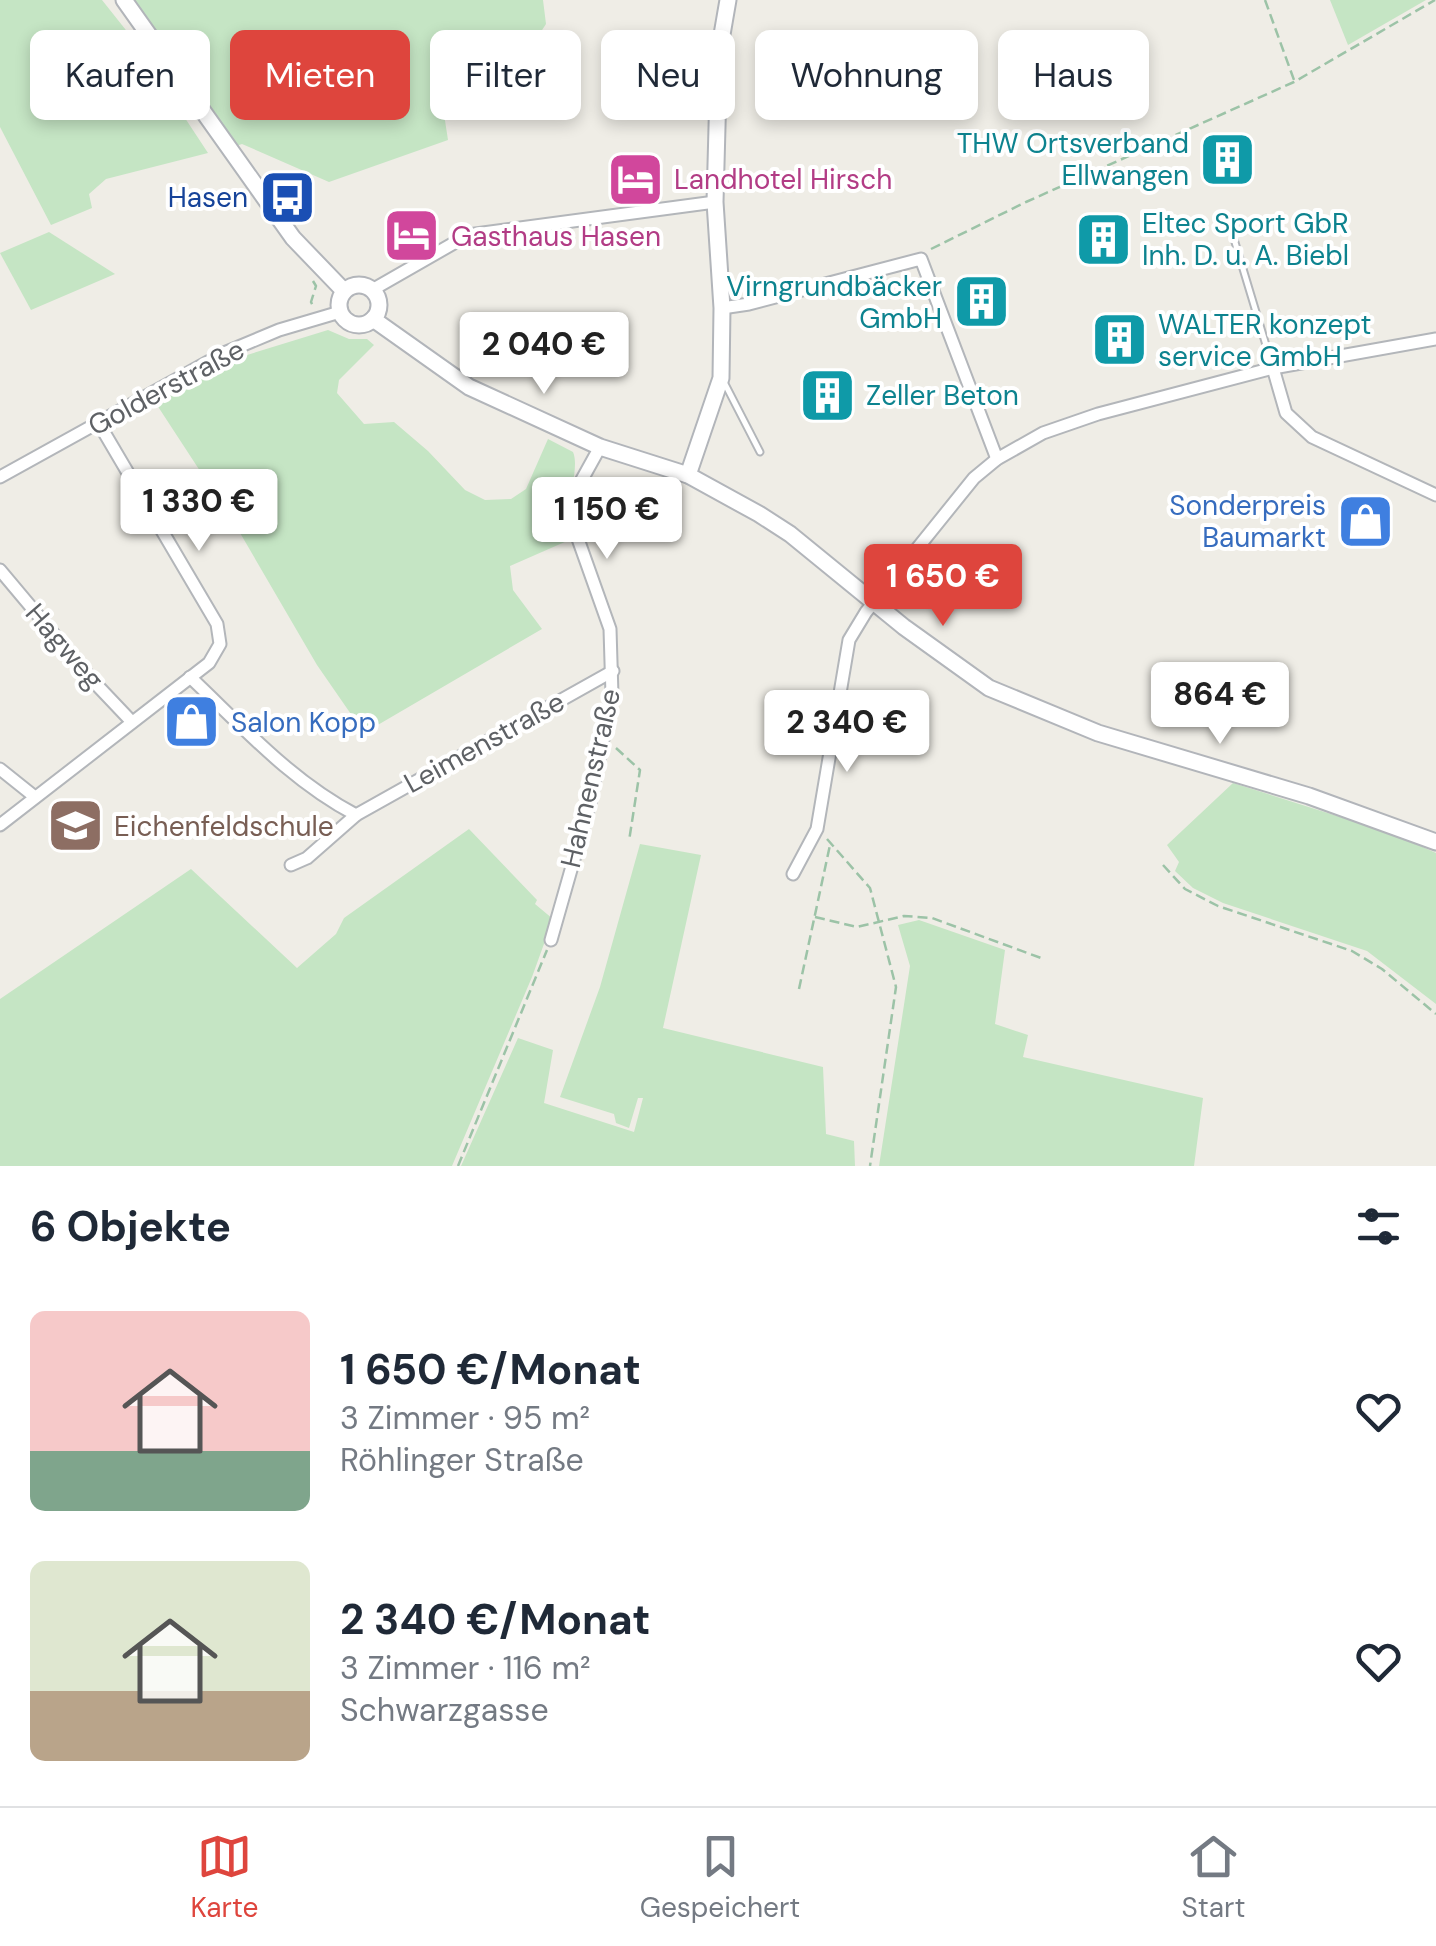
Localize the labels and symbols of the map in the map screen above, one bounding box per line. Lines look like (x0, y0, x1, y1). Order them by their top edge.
place label: THW Ortsverband Ellwangen (957, 125, 1189, 194)
building icon: THW Ortsverband Ellwangen (1198, 129, 1258, 189)
hotel icon: Landhotel Hirsch (605, 149, 665, 209)
place label: Landhotel Hirsch (674, 161, 892, 198)
bus stop icon: Hasen (257, 167, 317, 227)
place label: Hasen (168, 179, 248, 216)
place label: Eltec Sport GbR Inh. D. u. A. Biebl (1142, 205, 1349, 274)
hotel icon: Gasthaus Hasen (382, 206, 442, 266)
building icon: Eltec Sport GbR Inh. D. u. A. Biebl (1073, 209, 1133, 269)
place label: Gasthaus Hasen (451, 218, 661, 255)
place label: Virngrundbäcker GmbH (726, 268, 942, 337)
building icon: Virngrundbäcker GmbH (951, 272, 1011, 332)
place label: WALTER konzept service GmbH (1158, 306, 1371, 375)
building icon: WALTER konzept service GmbH (1089, 310, 1149, 370)
pin: 2 040 € (452, 312, 636, 397)
street label: Golderstraße (82, 331, 251, 444)
building icon: Zeller Beton (797, 365, 857, 425)
place label: Zeller Beton (866, 377, 1019, 414)
pin: 1 330 € (107, 469, 291, 554)
pin: 1 150 € (515, 477, 699, 562)
place label: Sonderpreis Baumarkt (1169, 487, 1326, 556)
shop icon: Sonderpreis Baumarkt (1335, 491, 1395, 551)
pin: 1 650 € (851, 544, 1035, 629)
street label: Hagweg (17, 596, 112, 697)
pin: 864 € (1150, 662, 1290, 747)
street label: Leimenstraße (398, 683, 571, 802)
street label: Hahnenstraße (552, 685, 629, 871)
pin: 2 340 € (755, 690, 939, 775)
shop icon: Salon Kopp (162, 692, 222, 752)
place label: Salon Kopp (231, 704, 376, 741)
school or university icon: Eichenfeldschule (45, 796, 105, 856)
place label: Eichenfeldschule (114, 808, 334, 845)

